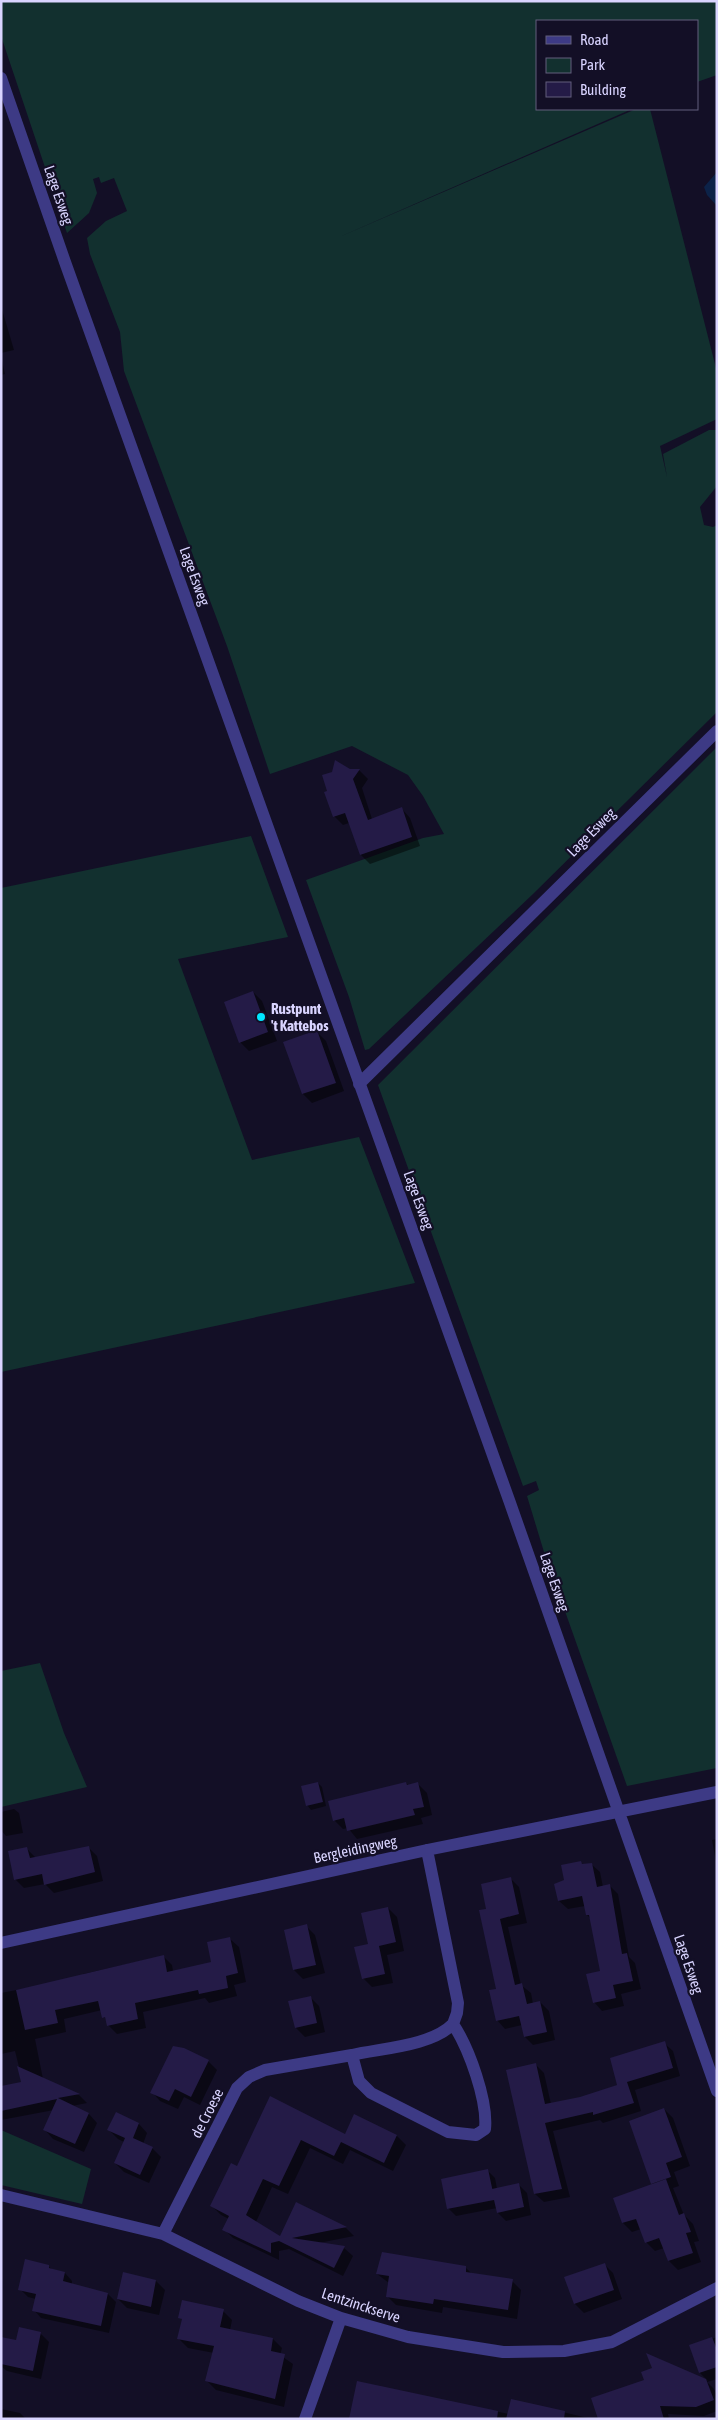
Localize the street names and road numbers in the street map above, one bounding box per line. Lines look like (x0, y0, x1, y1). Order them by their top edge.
street label: Lage Esweg (41, 163, 77, 227)
street label: Lage Esweg (176, 544, 214, 608)
street label: Lage Esweg (563, 804, 619, 860)
street label: Lage Esweg (400, 1168, 438, 1232)
street label: Lage Esweg (537, 1550, 573, 1614)
street label: Bergleidingweg (312, 1832, 399, 1866)
street label: Lage Esweg (671, 1932, 707, 1996)
street label: de Croese (187, 2085, 227, 2141)
street label: Lentzinckserve (319, 2284, 403, 2326)

